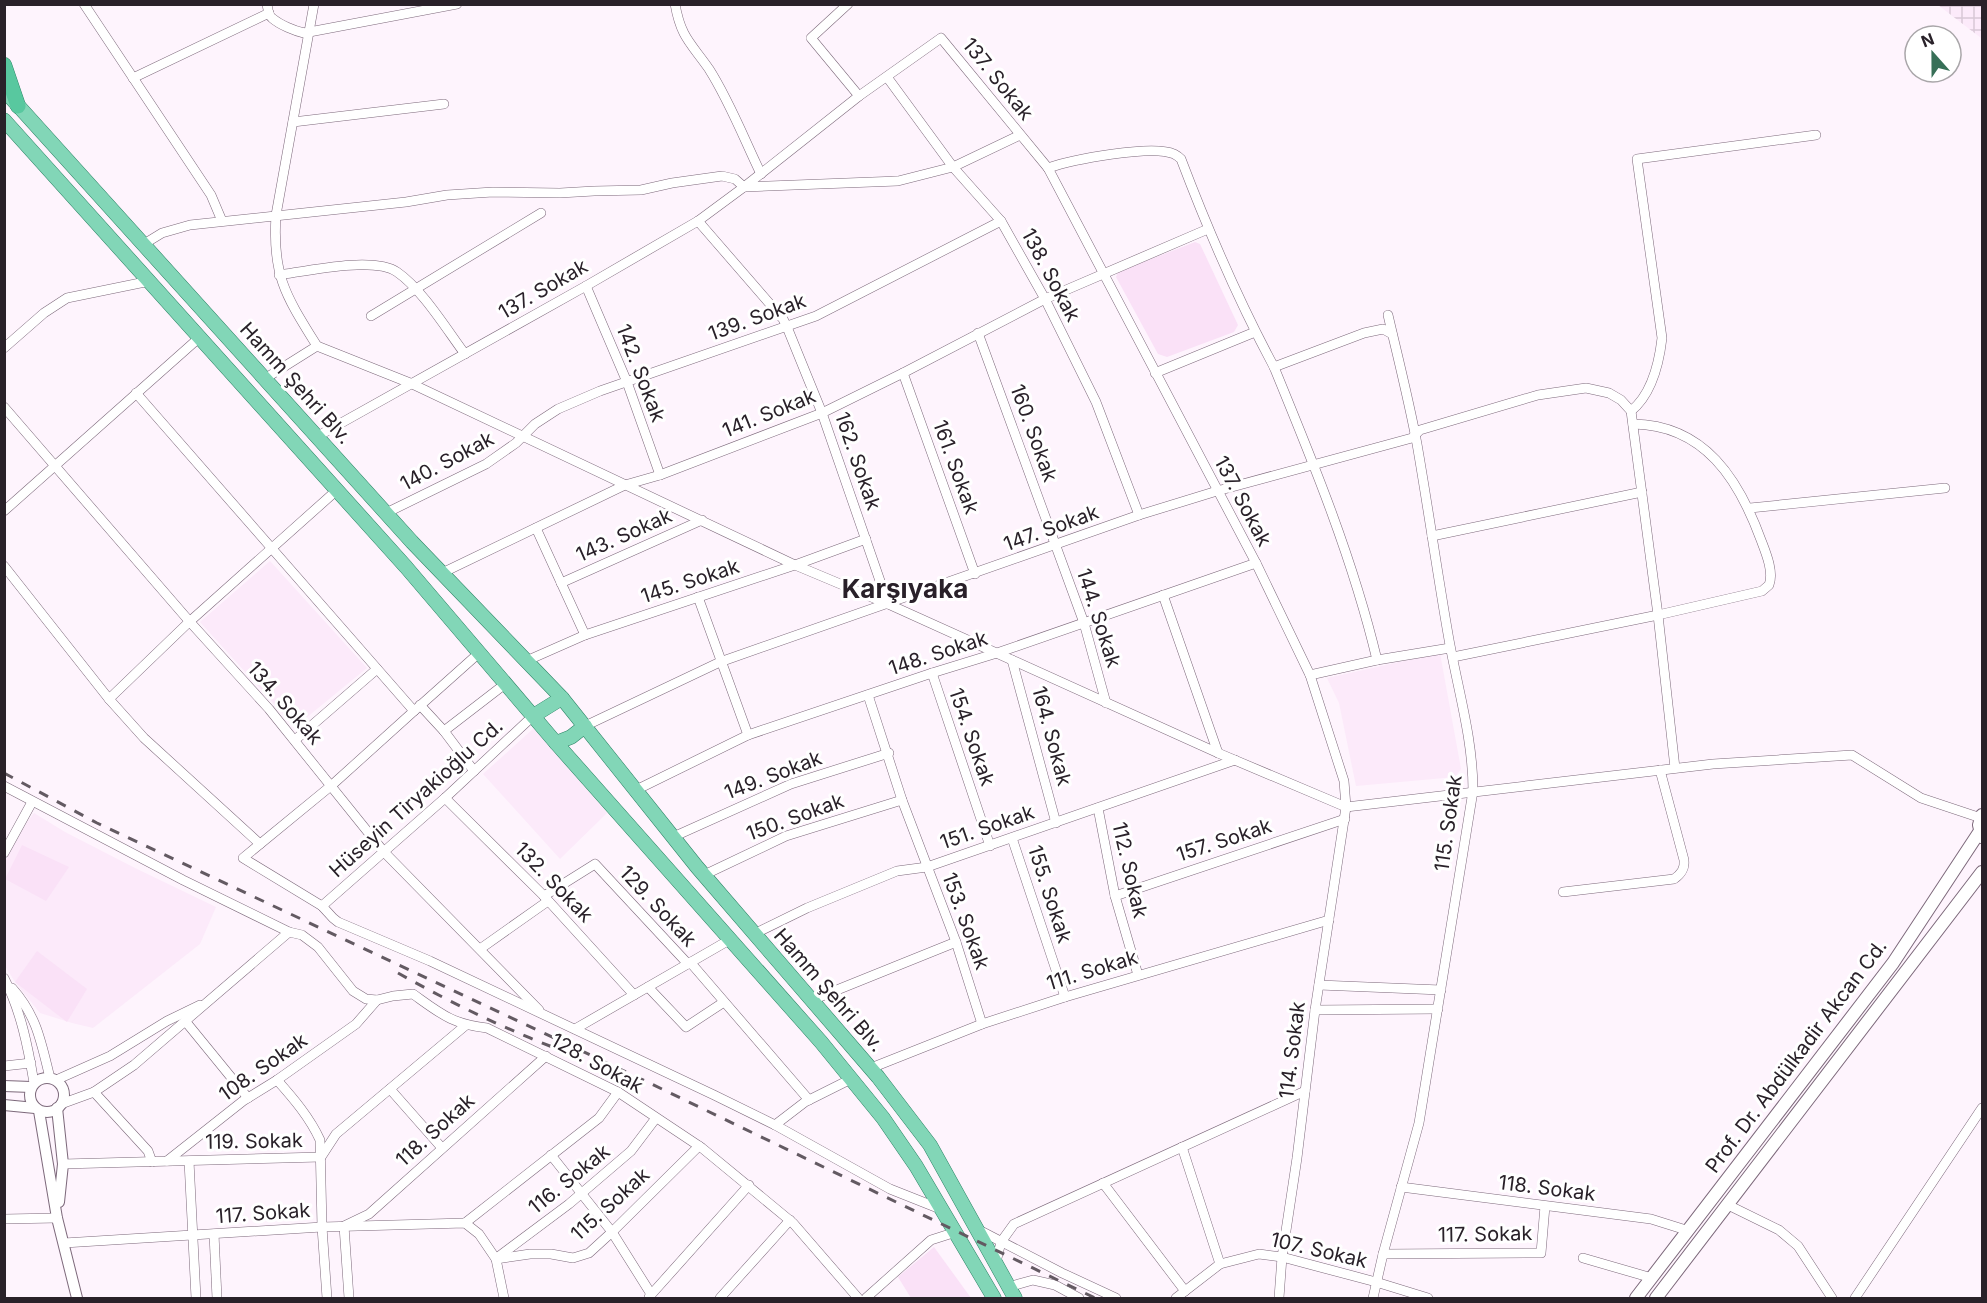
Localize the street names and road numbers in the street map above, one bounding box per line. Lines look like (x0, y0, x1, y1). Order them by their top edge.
street label: 137. Sokak (958, 33, 1038, 125)
street label: 138. Sokak (1017, 224, 1086, 326)
street label: 137. Sokak (494, 254, 592, 324)
street label: 139. Sokak (705, 288, 809, 346)
street label: Hamm Şehri Blv. (235, 317, 357, 449)
street label: 142. Sokak (611, 321, 671, 425)
street label: 160. Sokak (1005, 381, 1063, 485)
street label: 141. Sokak (719, 383, 819, 443)
street label: 162. Sokak (830, 409, 886, 513)
street label: 161. Sokak (928, 417, 984, 517)
street label: 140. Sokak (396, 426, 498, 496)
street label: 137. Sokak (1209, 452, 1277, 550)
street label: 147. Sokak (1000, 500, 1102, 556)
street label: 143. Sokak (572, 503, 676, 567)
street label: 145. Sokak (638, 554, 742, 608)
street label: 144. Sokak (1072, 565, 1126, 671)
street label: 148. Sokak (886, 626, 990, 680)
street label: 134. Sokak (242, 657, 328, 749)
street label: 164. Sokak (1027, 684, 1077, 788)
street label: 154. Sokak (944, 685, 1000, 789)
street label: Hüseyin Tiryakioğlu Cd. (324, 714, 508, 882)
street label: 149. Sokak (721, 745, 825, 805)
street label: 115. Sokak (1429, 773, 1467, 873)
street label: 150. Sokak (743, 788, 847, 846)
street label: 151. Sokak (937, 800, 1037, 854)
street label: 157. Sokak (1173, 813, 1275, 867)
street label: 112. Sokak (1107, 820, 1153, 920)
street label: 132. Sokak (510, 837, 598, 927)
street label: 155. Sokak (1023, 842, 1077, 946)
street label: 129. Sokak (615, 861, 701, 951)
street label: 153. Sokak (937, 869, 995, 973)
street label: Hamm Şehri Blv. (769, 923, 889, 1057)
street label: Prof. Dr. Abdülkadir Akcan Cd. (1700, 934, 1892, 1178)
street label: 111. Sokak (1044, 945, 1140, 995)
street label: 114. Sokak (1274, 1000, 1310, 1100)
street label: 108. Sokak (214, 1028, 312, 1106)
street label: 128. Sokak (547, 1028, 647, 1098)
street label: 118. Sokak (391, 1088, 479, 1172)
street label: 119. Sokak (205, 1128, 303, 1154)
street label: 116. Sokak (524, 1139, 614, 1219)
street label: 115. Sokak (566, 1163, 654, 1245)
street label: 118. Sokak (1497, 1170, 1597, 1206)
street label: 117. Sokak (215, 1198, 311, 1228)
street label: 117. Sokak (1438, 1221, 1532, 1247)
street label: 107. Sokak (1268, 1227, 1370, 1273)

